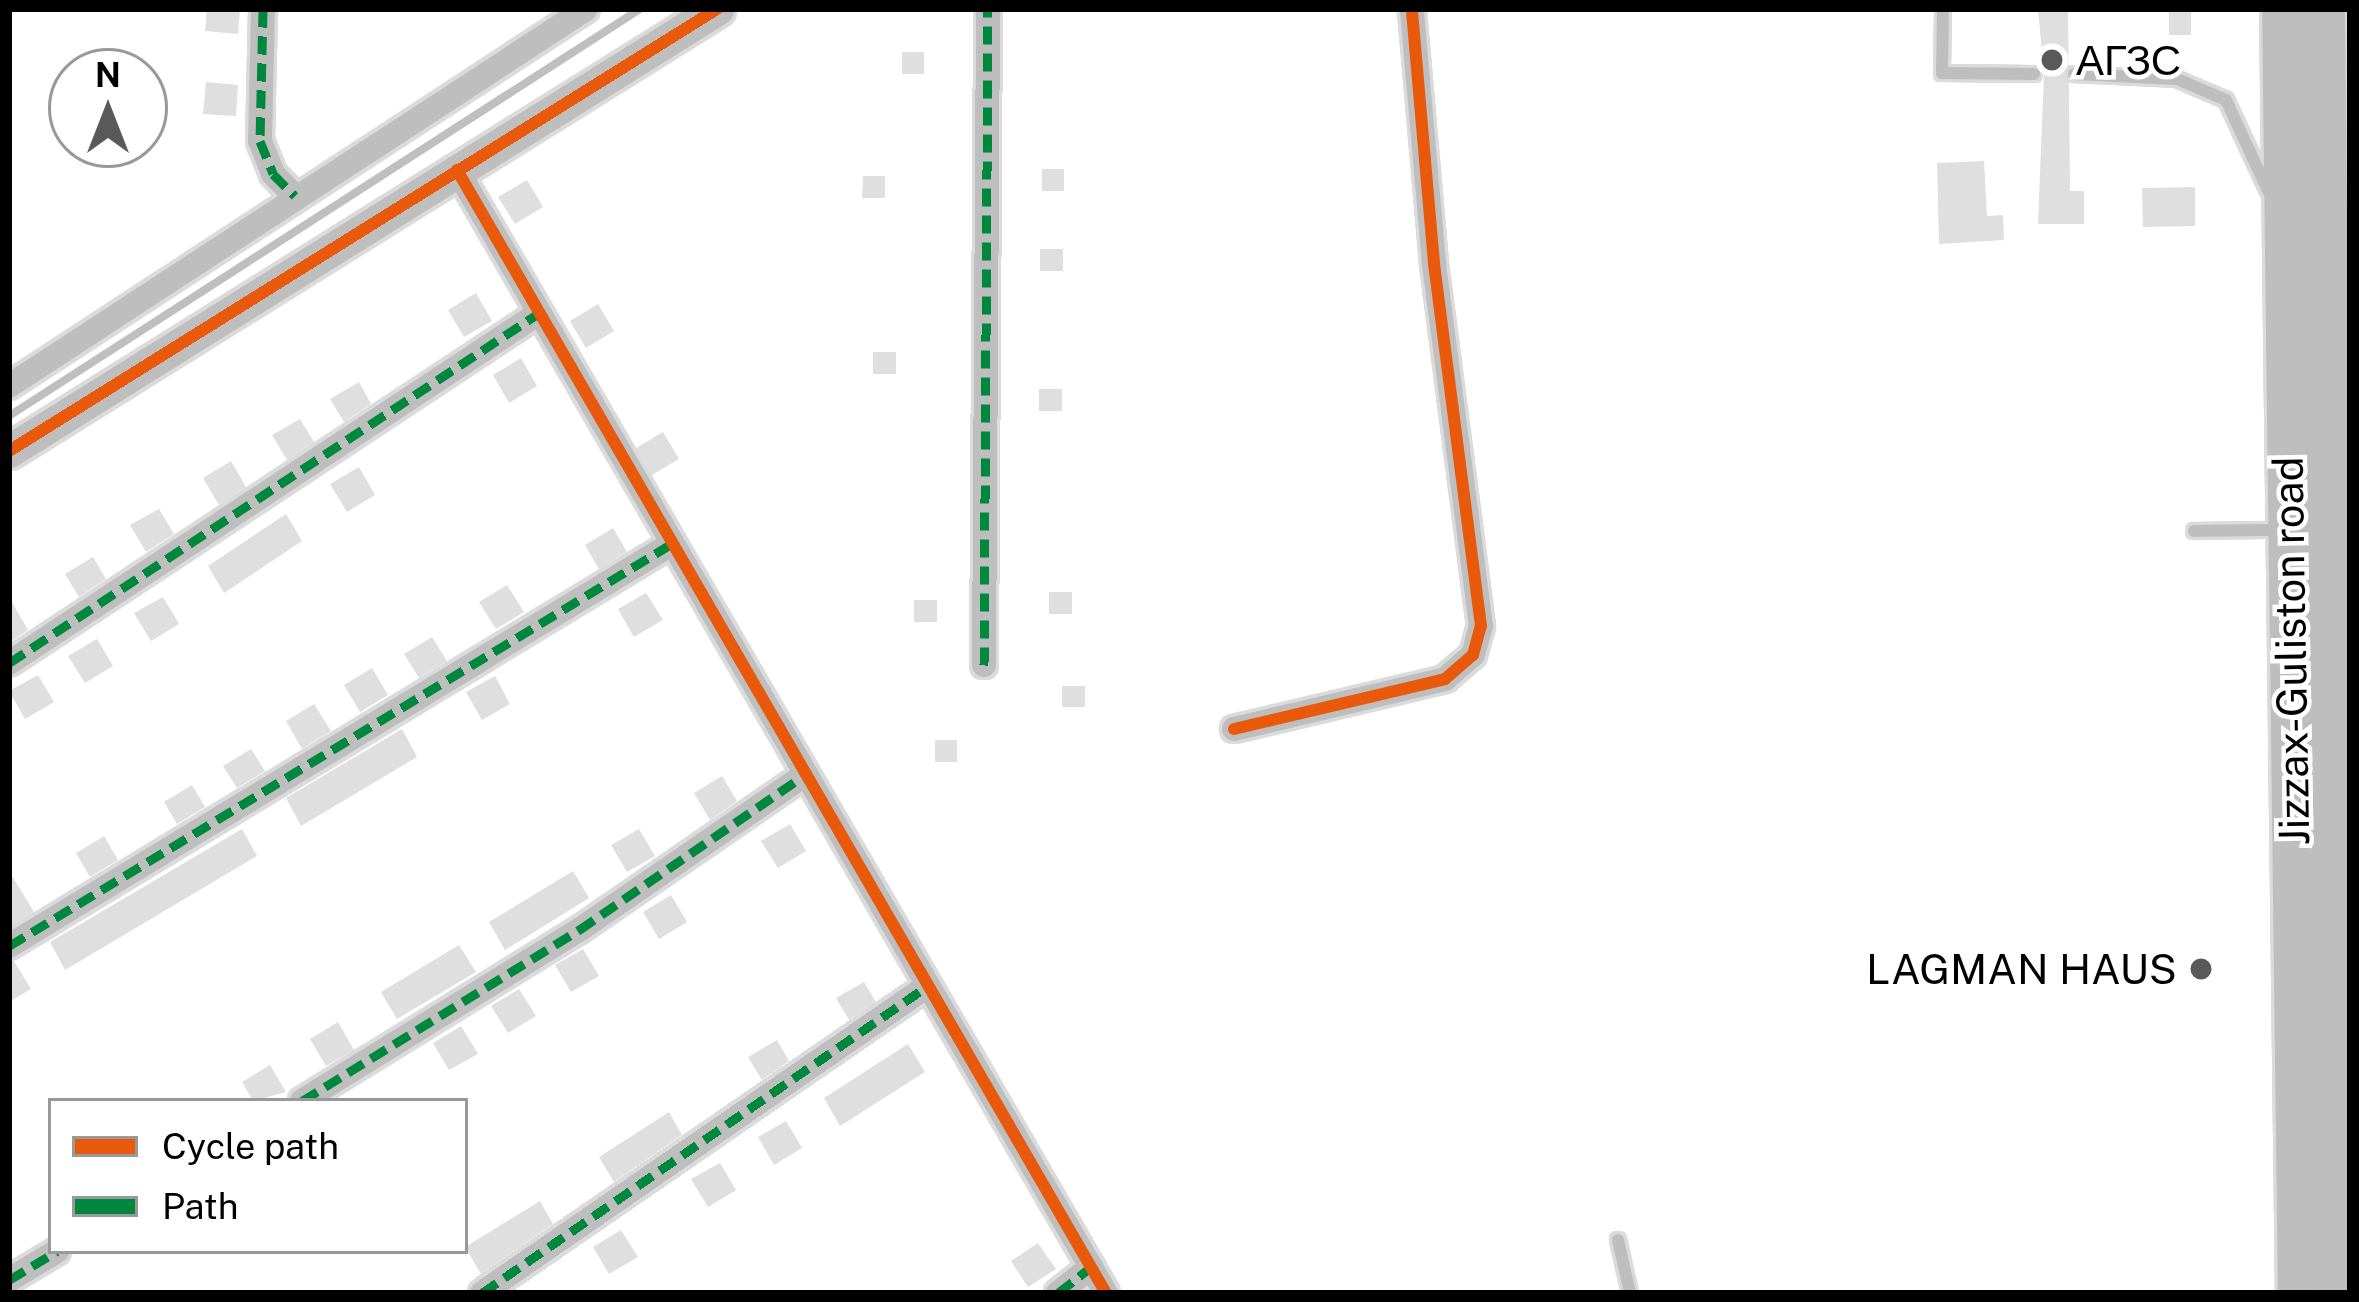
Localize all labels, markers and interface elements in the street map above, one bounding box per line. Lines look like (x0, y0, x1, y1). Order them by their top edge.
place label: АГЗС (2076, 35, 2181, 85)
marker: АГЗС (2039, 47, 2065, 73)
north arrow (48, 48, 168, 168)
text: N (95, 56, 121, 94)
street label: Jizzax-Guliston road (2262, 456, 2320, 846)
place label: LAGMAN HAUS (1866, 944, 2177, 994)
marker: LAGMAN HAUS (2188, 956, 2214, 982)
legend (48, 1098, 468, 1254)
text: Cycle path (162, 1125, 339, 1167)
text: Path (162, 1185, 238, 1227)

